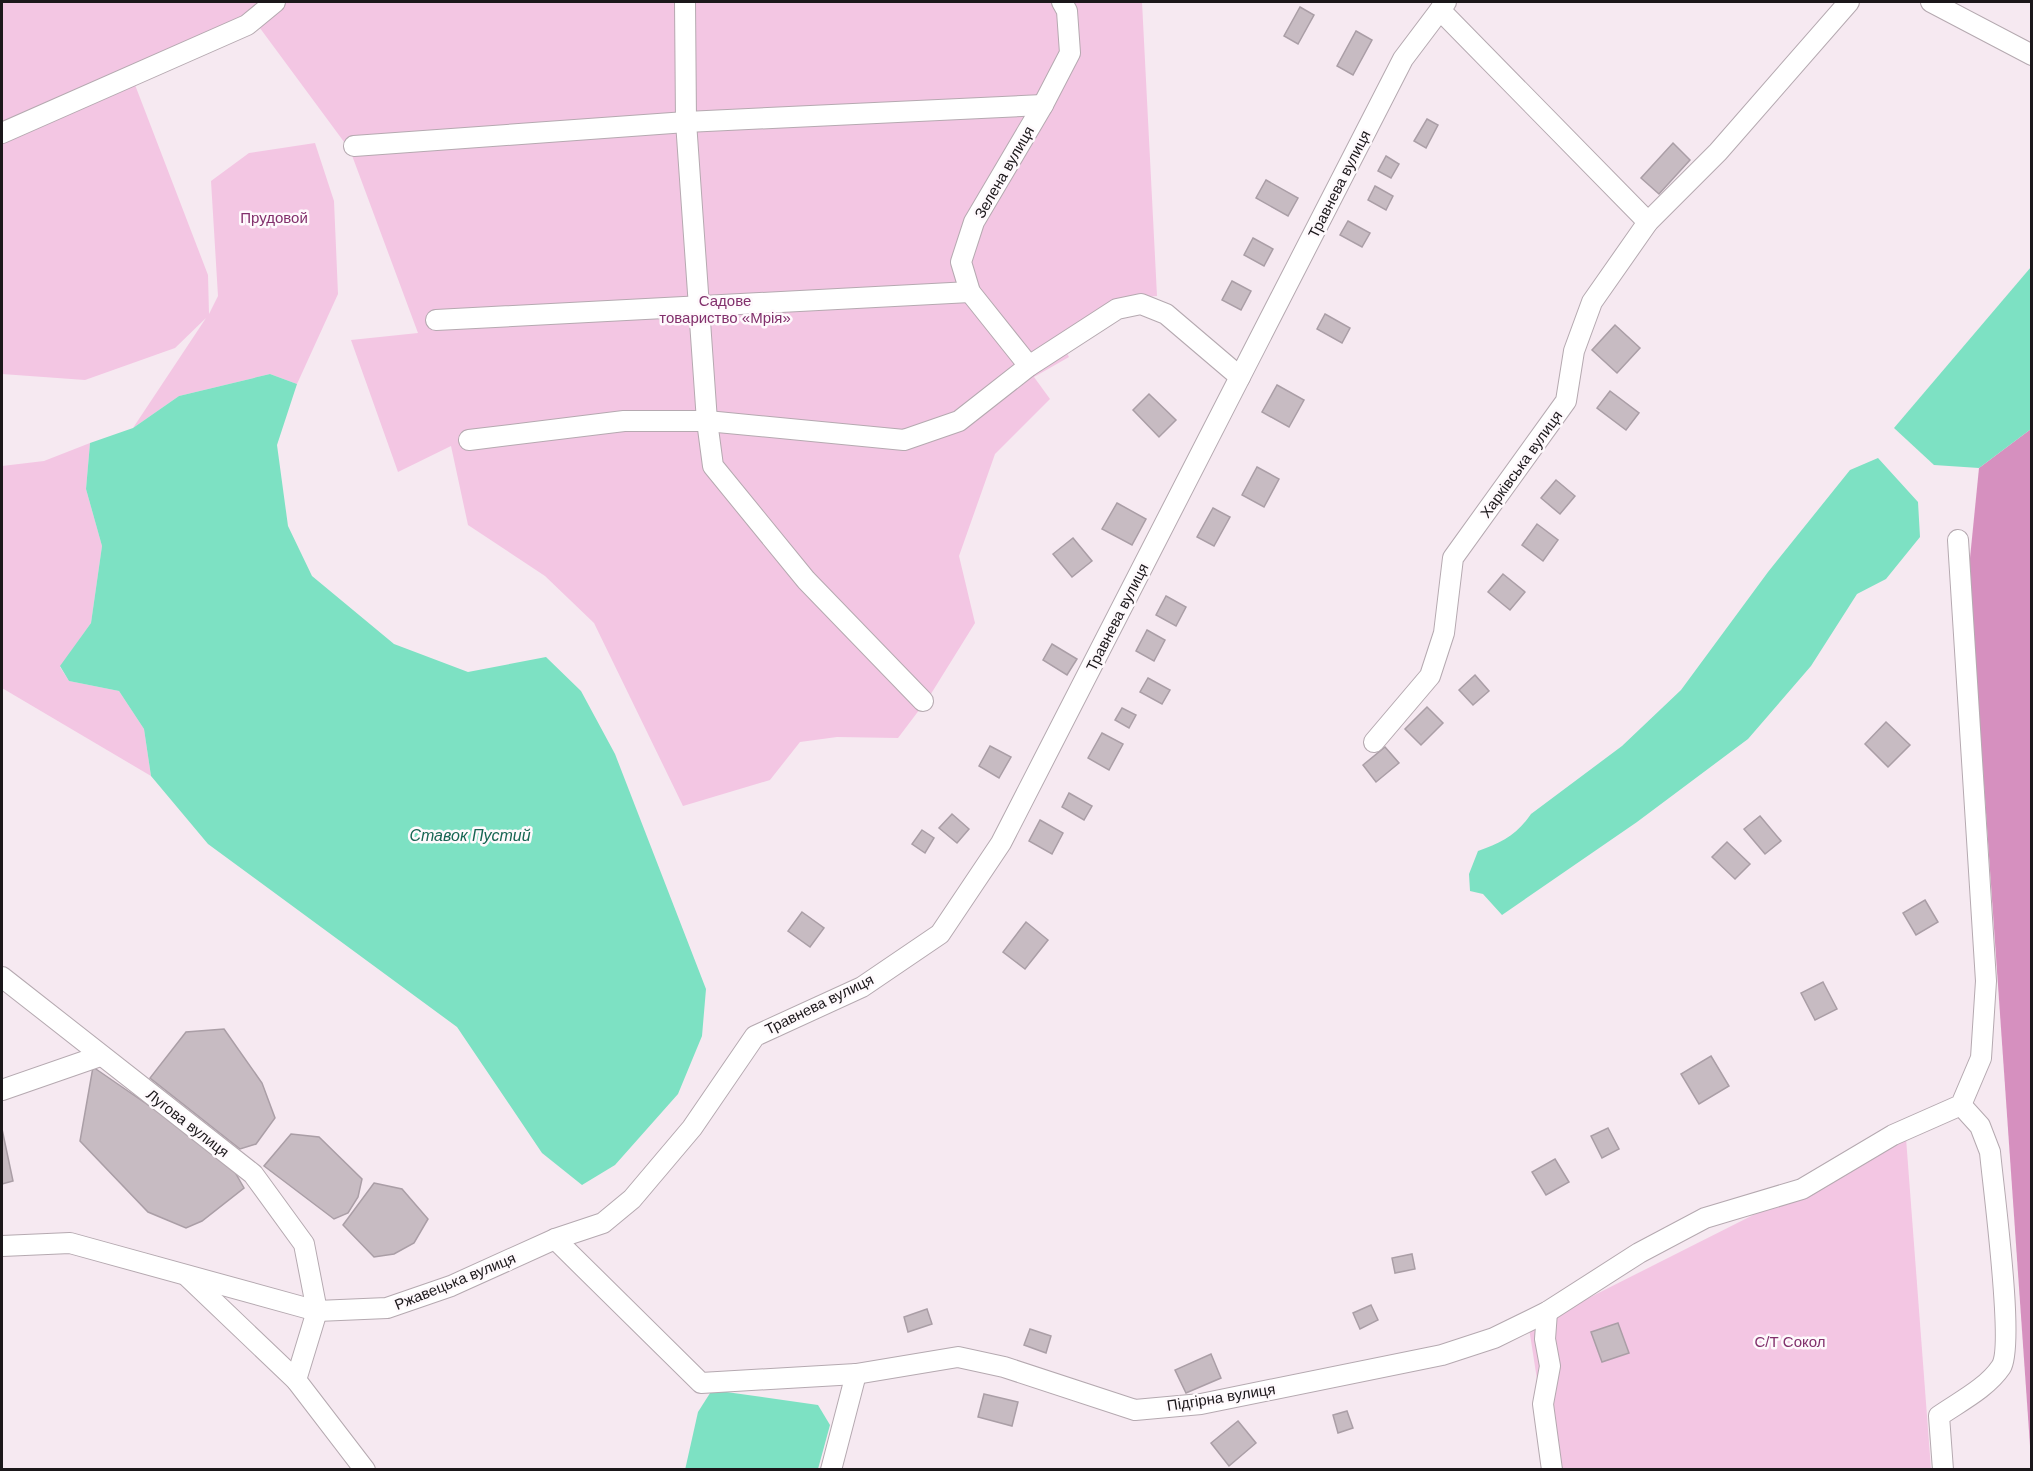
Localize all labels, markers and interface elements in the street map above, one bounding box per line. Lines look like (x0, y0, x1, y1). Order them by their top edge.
street label: Зелена вулиця (971, 123, 1037, 221)
street label: Травнева вулиця (1305, 127, 1373, 241)
park label: Прудовой (240, 209, 308, 226)
park label: Садове товариство «Мрія» (659, 292, 791, 326)
street label: Харківська вулиця (1477, 407, 1565, 521)
street label: Травнева вулиця (1083, 560, 1151, 674)
water label: Ставок Пустий (409, 827, 531, 844)
street label: Травнева вулиця (762, 970, 876, 1038)
street label: Лугова вулиця (143, 1086, 233, 1160)
street label: Ржавецька вулиця (392, 1249, 518, 1313)
park label: С/Т Сокол (1754, 1333, 1826, 1350)
street label: Підгірна вулиця (1166, 1380, 1276, 1414)

